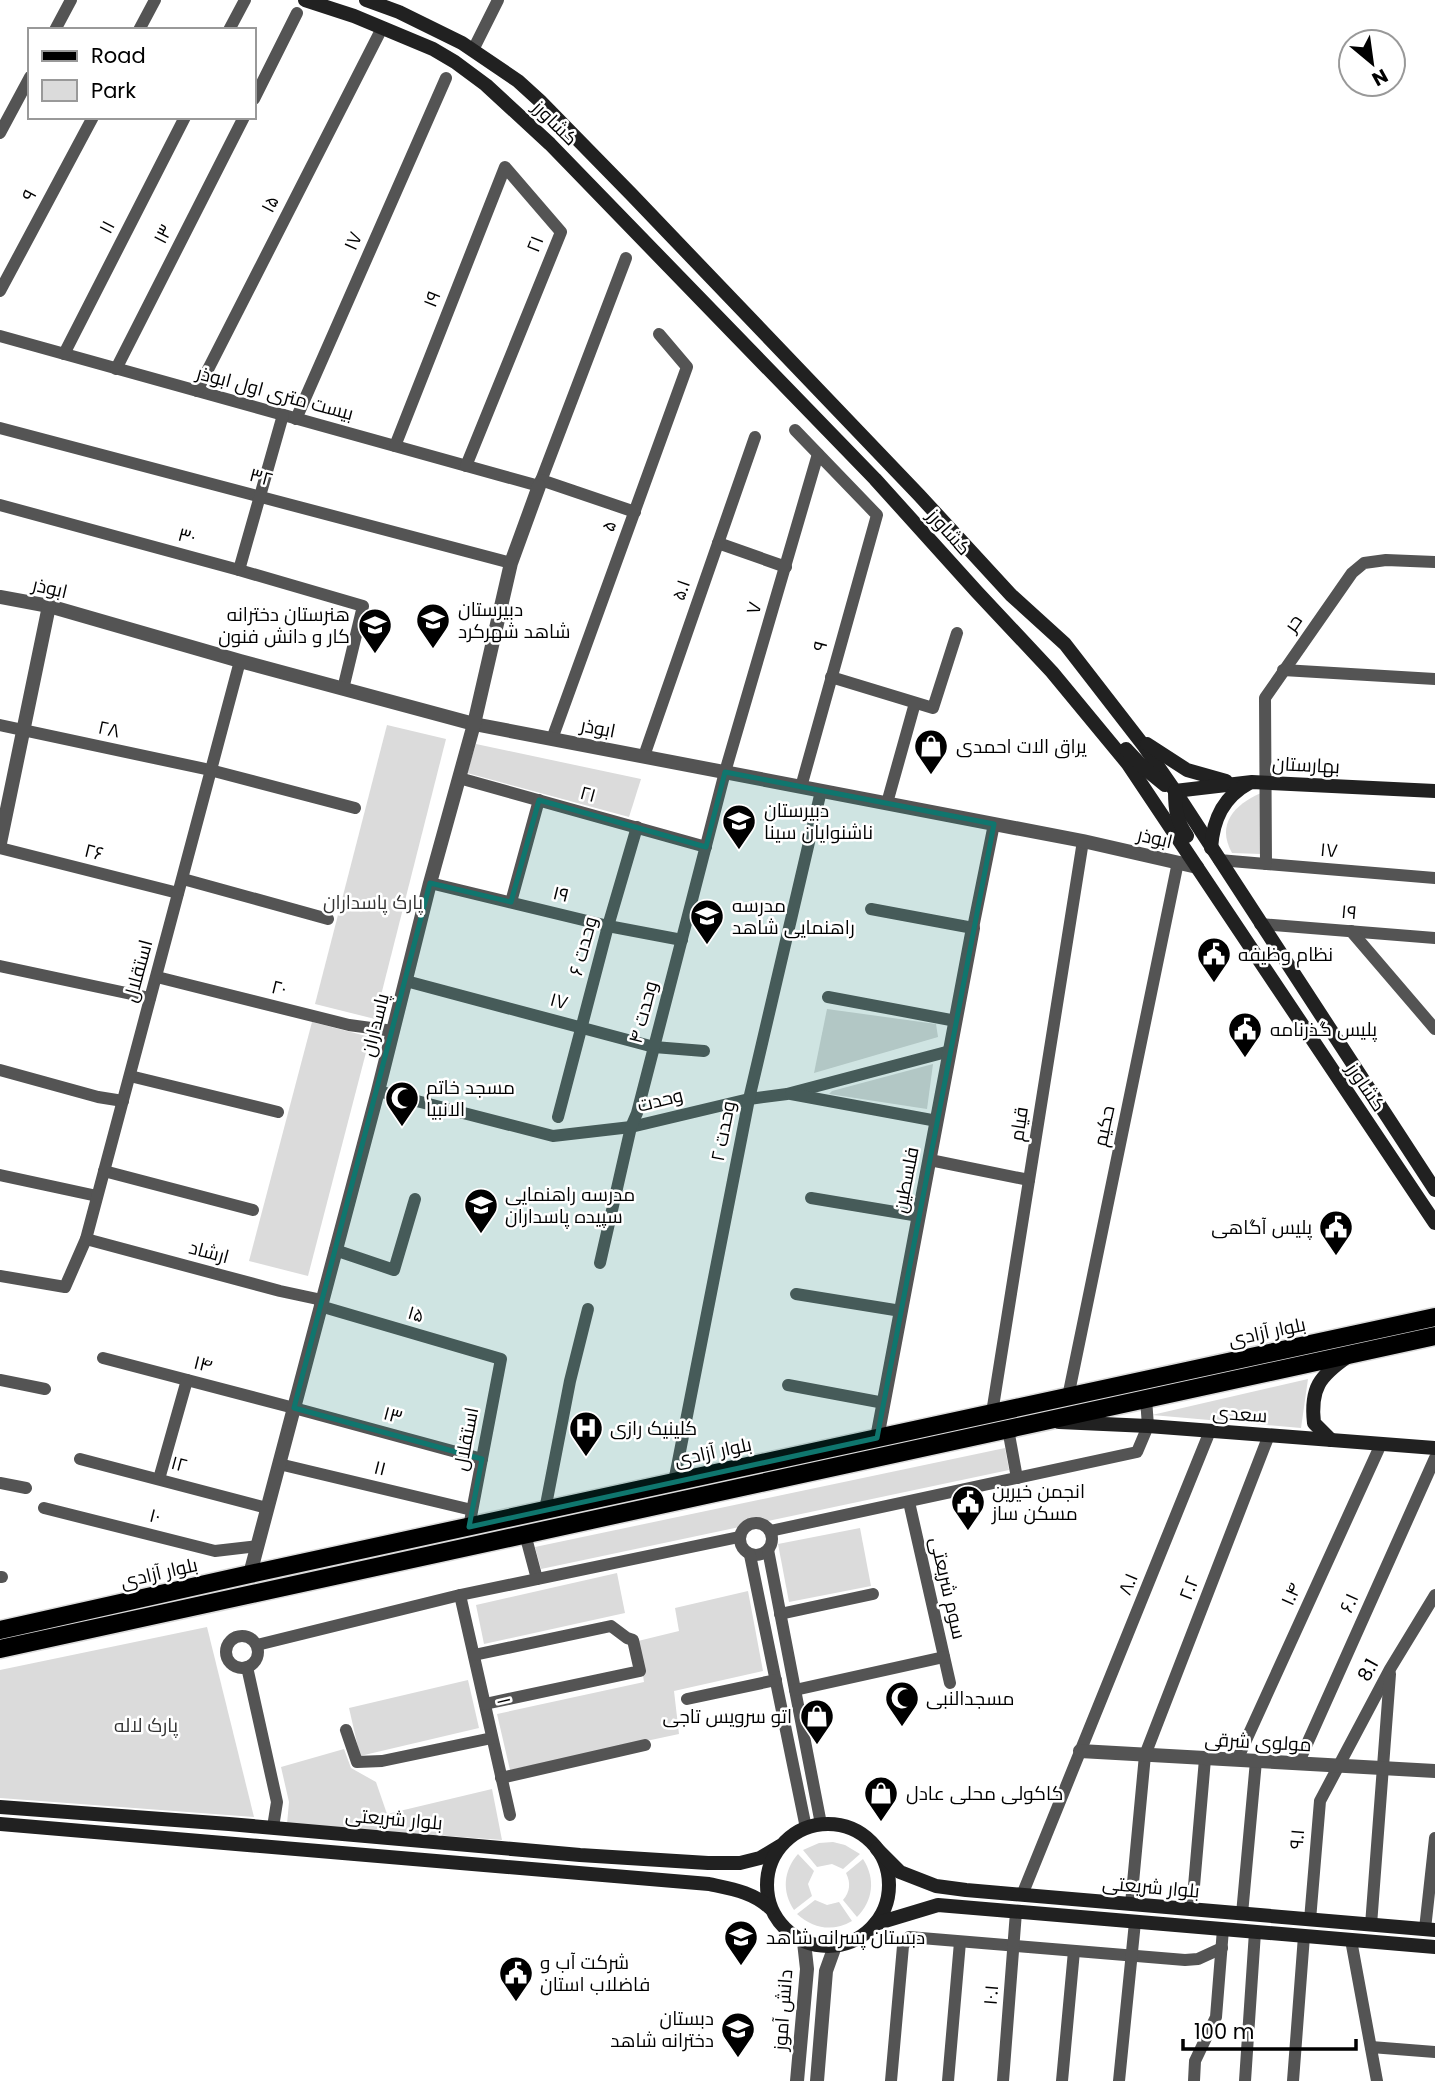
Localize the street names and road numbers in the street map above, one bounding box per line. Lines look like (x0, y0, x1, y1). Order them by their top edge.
street label: کشاورز (526, 94, 584, 152)
street label: ۹ (15, 184, 43, 206)
street label: ۱۵ (254, 191, 286, 217)
street label: ۱۱ (92, 216, 122, 238)
street label: ۱۳ (147, 220, 179, 248)
street label: ۱۷ (337, 227, 369, 255)
street label: ۲۱ (520, 232, 550, 256)
street label: ۱۹ (417, 287, 447, 311)
street label: بیست متری اول ابوذر (192, 359, 357, 427)
street label: ۳۲ (246, 461, 276, 493)
street label: کشاورز (920, 502, 977, 561)
street label: ۵ (595, 517, 623, 535)
street label: ۳۰ (175, 521, 199, 551)
street label: ابوذر (29, 571, 70, 605)
street label: ۵.۱ (665, 576, 697, 604)
street label: ۷ (739, 598, 769, 617)
street label: حر (1277, 609, 1309, 638)
street label: ۹ (806, 638, 834, 654)
street label: ابوذر (577, 711, 618, 745)
street label: ۲۸ (95, 714, 123, 745)
street label: بهارستان (1271, 750, 1341, 780)
street label: ۲۱ (577, 779, 599, 809)
street label: ابوذر (1134, 821, 1175, 855)
street label: ۱۷ (1319, 836, 1339, 864)
street label: ۲۶ (81, 837, 107, 867)
street label: ۱۹ (550, 879, 572, 909)
street label: ۱۹ (1340, 898, 1358, 926)
street label: وحدت ۶ (562, 913, 604, 979)
street label: استقلال (117, 937, 159, 1005)
street label: ۲۰ (269, 973, 289, 1003)
street label: وحدت ۴ (622, 978, 664, 1046)
street label: ۱۷ (547, 986, 571, 1016)
street label: پاسداران (354, 990, 396, 1060)
street label: کشاورز (1339, 1056, 1392, 1117)
street label: وحدت (634, 1081, 686, 1119)
street label: وحدت ۲ (704, 1098, 742, 1164)
street label: حکیم (1087, 1103, 1121, 1149)
street label: قیام (1003, 1105, 1035, 1143)
street label: فلسطین (886, 1145, 926, 1215)
street label: ارشاد (186, 1234, 232, 1270)
street label: ۱۵ (404, 1299, 428, 1329)
street label: بلوار آزادی (1226, 1311, 1308, 1353)
street label: ۱۴ (191, 1349, 215, 1379)
street label: سعدی (1212, 1399, 1268, 1429)
street label: ۱۳ (380, 1400, 406, 1430)
street label: استقلال (447, 1405, 485, 1473)
street label: بلوار آزادی (672, 1431, 754, 1473)
street label: ۱۲ (168, 1449, 190, 1479)
street label: ۱۱ (371, 1453, 389, 1483)
street label: ۱۰ (147, 1502, 163, 1530)
street label: سوم شریعتی (923, 1534, 973, 1642)
street label: بلوار آزادی (118, 1551, 200, 1595)
street label: ۸.۱ (1111, 1569, 1145, 1599)
street label: ۲.۲ (1172, 1572, 1206, 1604)
street label: ۱.۴ (1274, 1578, 1308, 1610)
street label: ۶.۱ (1333, 1589, 1365, 1617)
street label: 8.1 (1351, 1654, 1385, 1686)
street label: ۱ (490, 1695, 518, 1707)
street label: مولوی شرقی (1204, 1726, 1312, 1758)
street label: بلوار شریعتی (344, 1801, 444, 1837)
street label: ۹.۱ (1283, 1828, 1311, 1850)
street label: بلوار شریعتی (1101, 1869, 1201, 1905)
street label: دانش آموز (767, 1968, 799, 2053)
street label: ۱۰.۱ (977, 1984, 1005, 2006)

